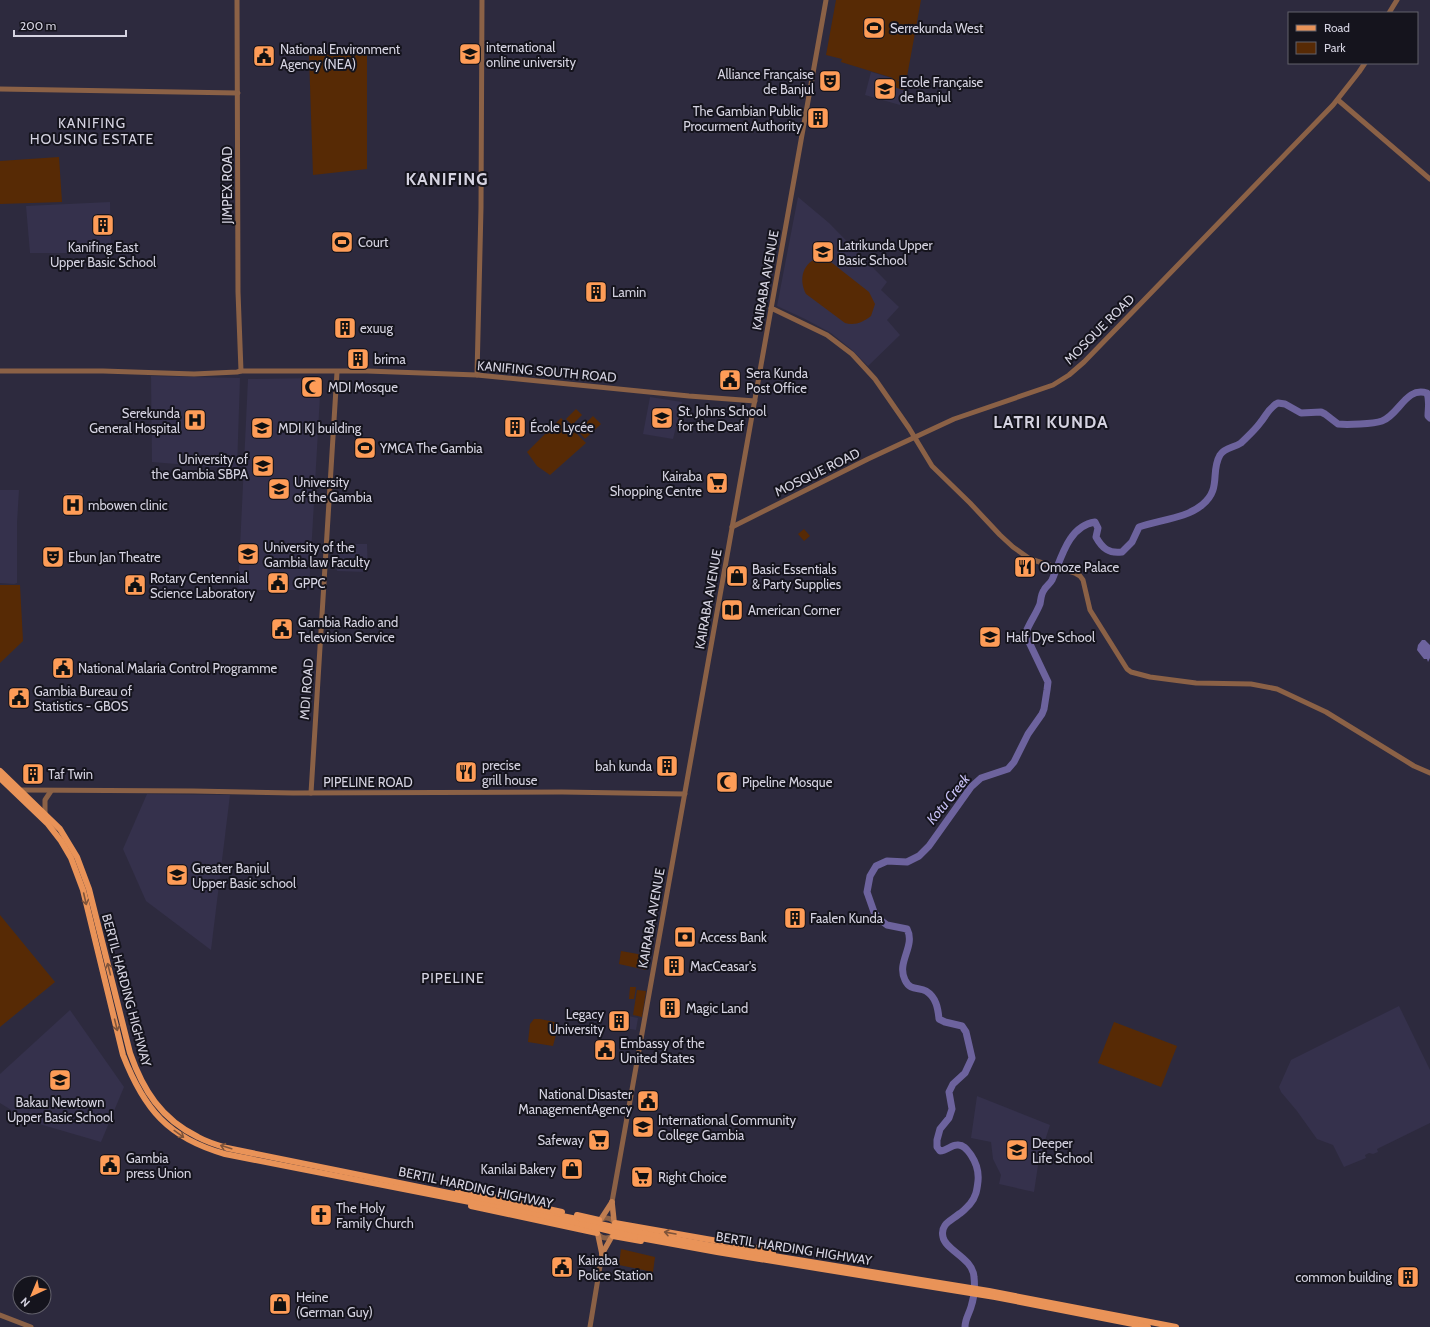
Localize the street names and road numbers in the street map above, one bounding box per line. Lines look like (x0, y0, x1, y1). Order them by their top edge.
street label: JIMPEX ROAD (219, 146, 235, 225)
street label: KAIRABA AVENUE (748, 229, 782, 331)
street label: MOSQUE ROAD (1061, 291, 1137, 367)
street label: KANIFING SOUTH ROAD (477, 357, 617, 385)
street label: MOSQUE ROAD (772, 444, 862, 500)
street label: KAIRABA AVENUE (691, 548, 725, 650)
street label: MDI ROAD (296, 658, 316, 720)
street label: PIPELINE ROAD (323, 774, 413, 790)
street label: KAIRABA AVENUE (634, 867, 668, 969)
street label: BERTIL HARDING HIGHWAY (99, 912, 155, 1069)
street label: BERTIL HARDING HIGHWAY (397, 1163, 555, 1211)
street label: BERTIL HARDING HIGHWAY (715, 1228, 874, 1268)

